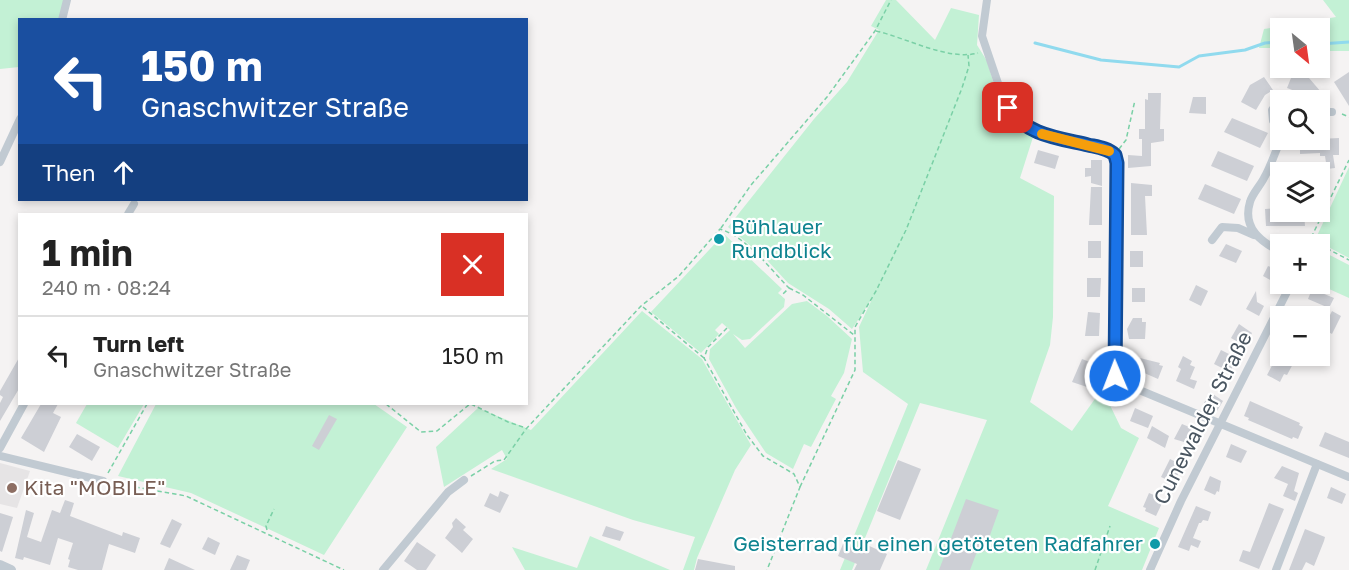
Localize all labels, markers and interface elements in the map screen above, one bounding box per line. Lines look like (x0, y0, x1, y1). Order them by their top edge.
north arrow (1270, 18, 1330, 78)
map controls (1270, 18, 1330, 366)
text: 150 m (141, 40, 263, 90)
icon: left (42, 42, 120, 120)
pin (982, 82, 1033, 133)
button: search (1270, 90, 1330, 150)
text: Gnaschwitzer Straße (141, 91, 409, 123)
icon: arrive (991, 91, 1024, 124)
icon: ahead (107, 156, 140, 189)
text: Then (42, 159, 95, 186)
button: layers (1270, 162, 1330, 222)
place label: Bühlauer Rundblick (731, 213, 832, 263)
text: 1 min (42, 231, 133, 274)
marker: Bühlauer Rundblick (712, 232, 726, 246)
button: close (441, 233, 504, 296)
button: + (1270, 234, 1330, 294)
text: 240 m · 08:24 (42, 275, 171, 299)
button: − (1270, 306, 1330, 366)
street label: Cunewalder Straße (1147, 327, 1257, 509)
text: Turn left (93, 330, 184, 357)
icon: left (42, 339, 75, 372)
text: 150 m (442, 342, 504, 369)
position arrow (1083, 344, 1147, 408)
text: Gnaschwitzer Straße (93, 357, 291, 381)
place label: Kita "MOBILE" (24, 474, 165, 500)
marker: Kita "MOBILE" (5, 481, 19, 495)
place label: Geisterrad für einen getöteten Radfahrer (733, 530, 1143, 556)
marker: Geisterrad für einen getöteten Radfahrer (1148, 537, 1162, 551)

